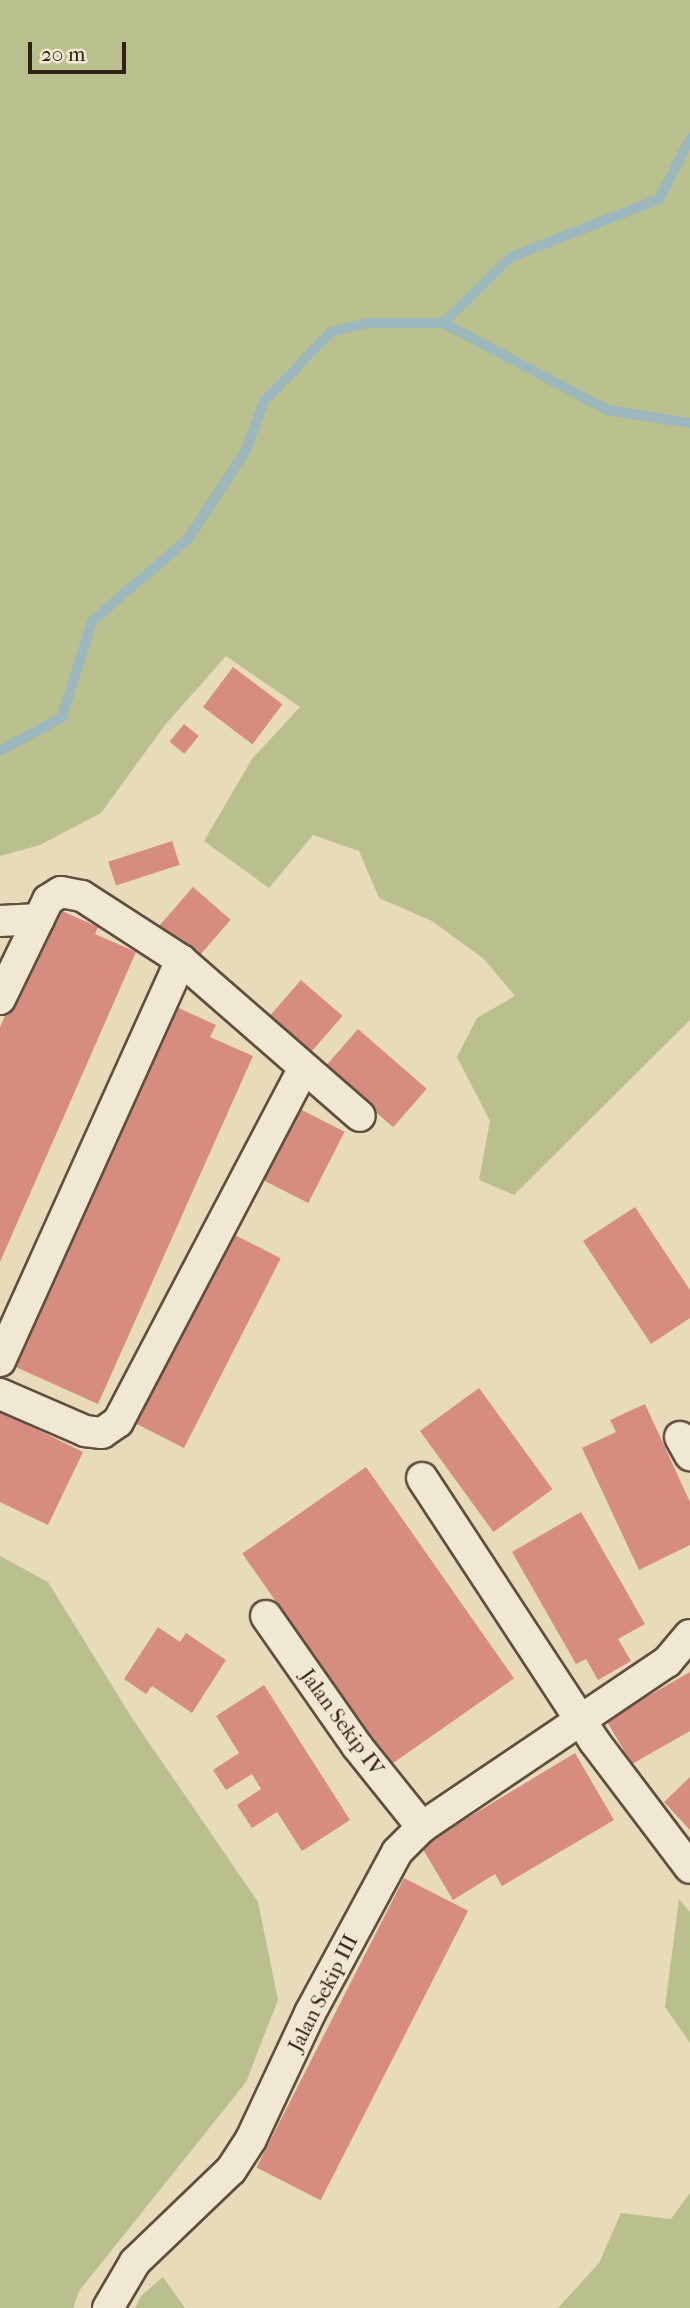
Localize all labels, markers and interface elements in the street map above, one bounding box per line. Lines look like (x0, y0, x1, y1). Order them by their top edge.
scale bar (32, 28, 130, 72)
text: 20 m (41, 42, 85, 66)
street label: Jalan Sekip IV (295, 1664, 389, 1780)
street label: Jalan Sekip III (283, 1930, 363, 2056)

